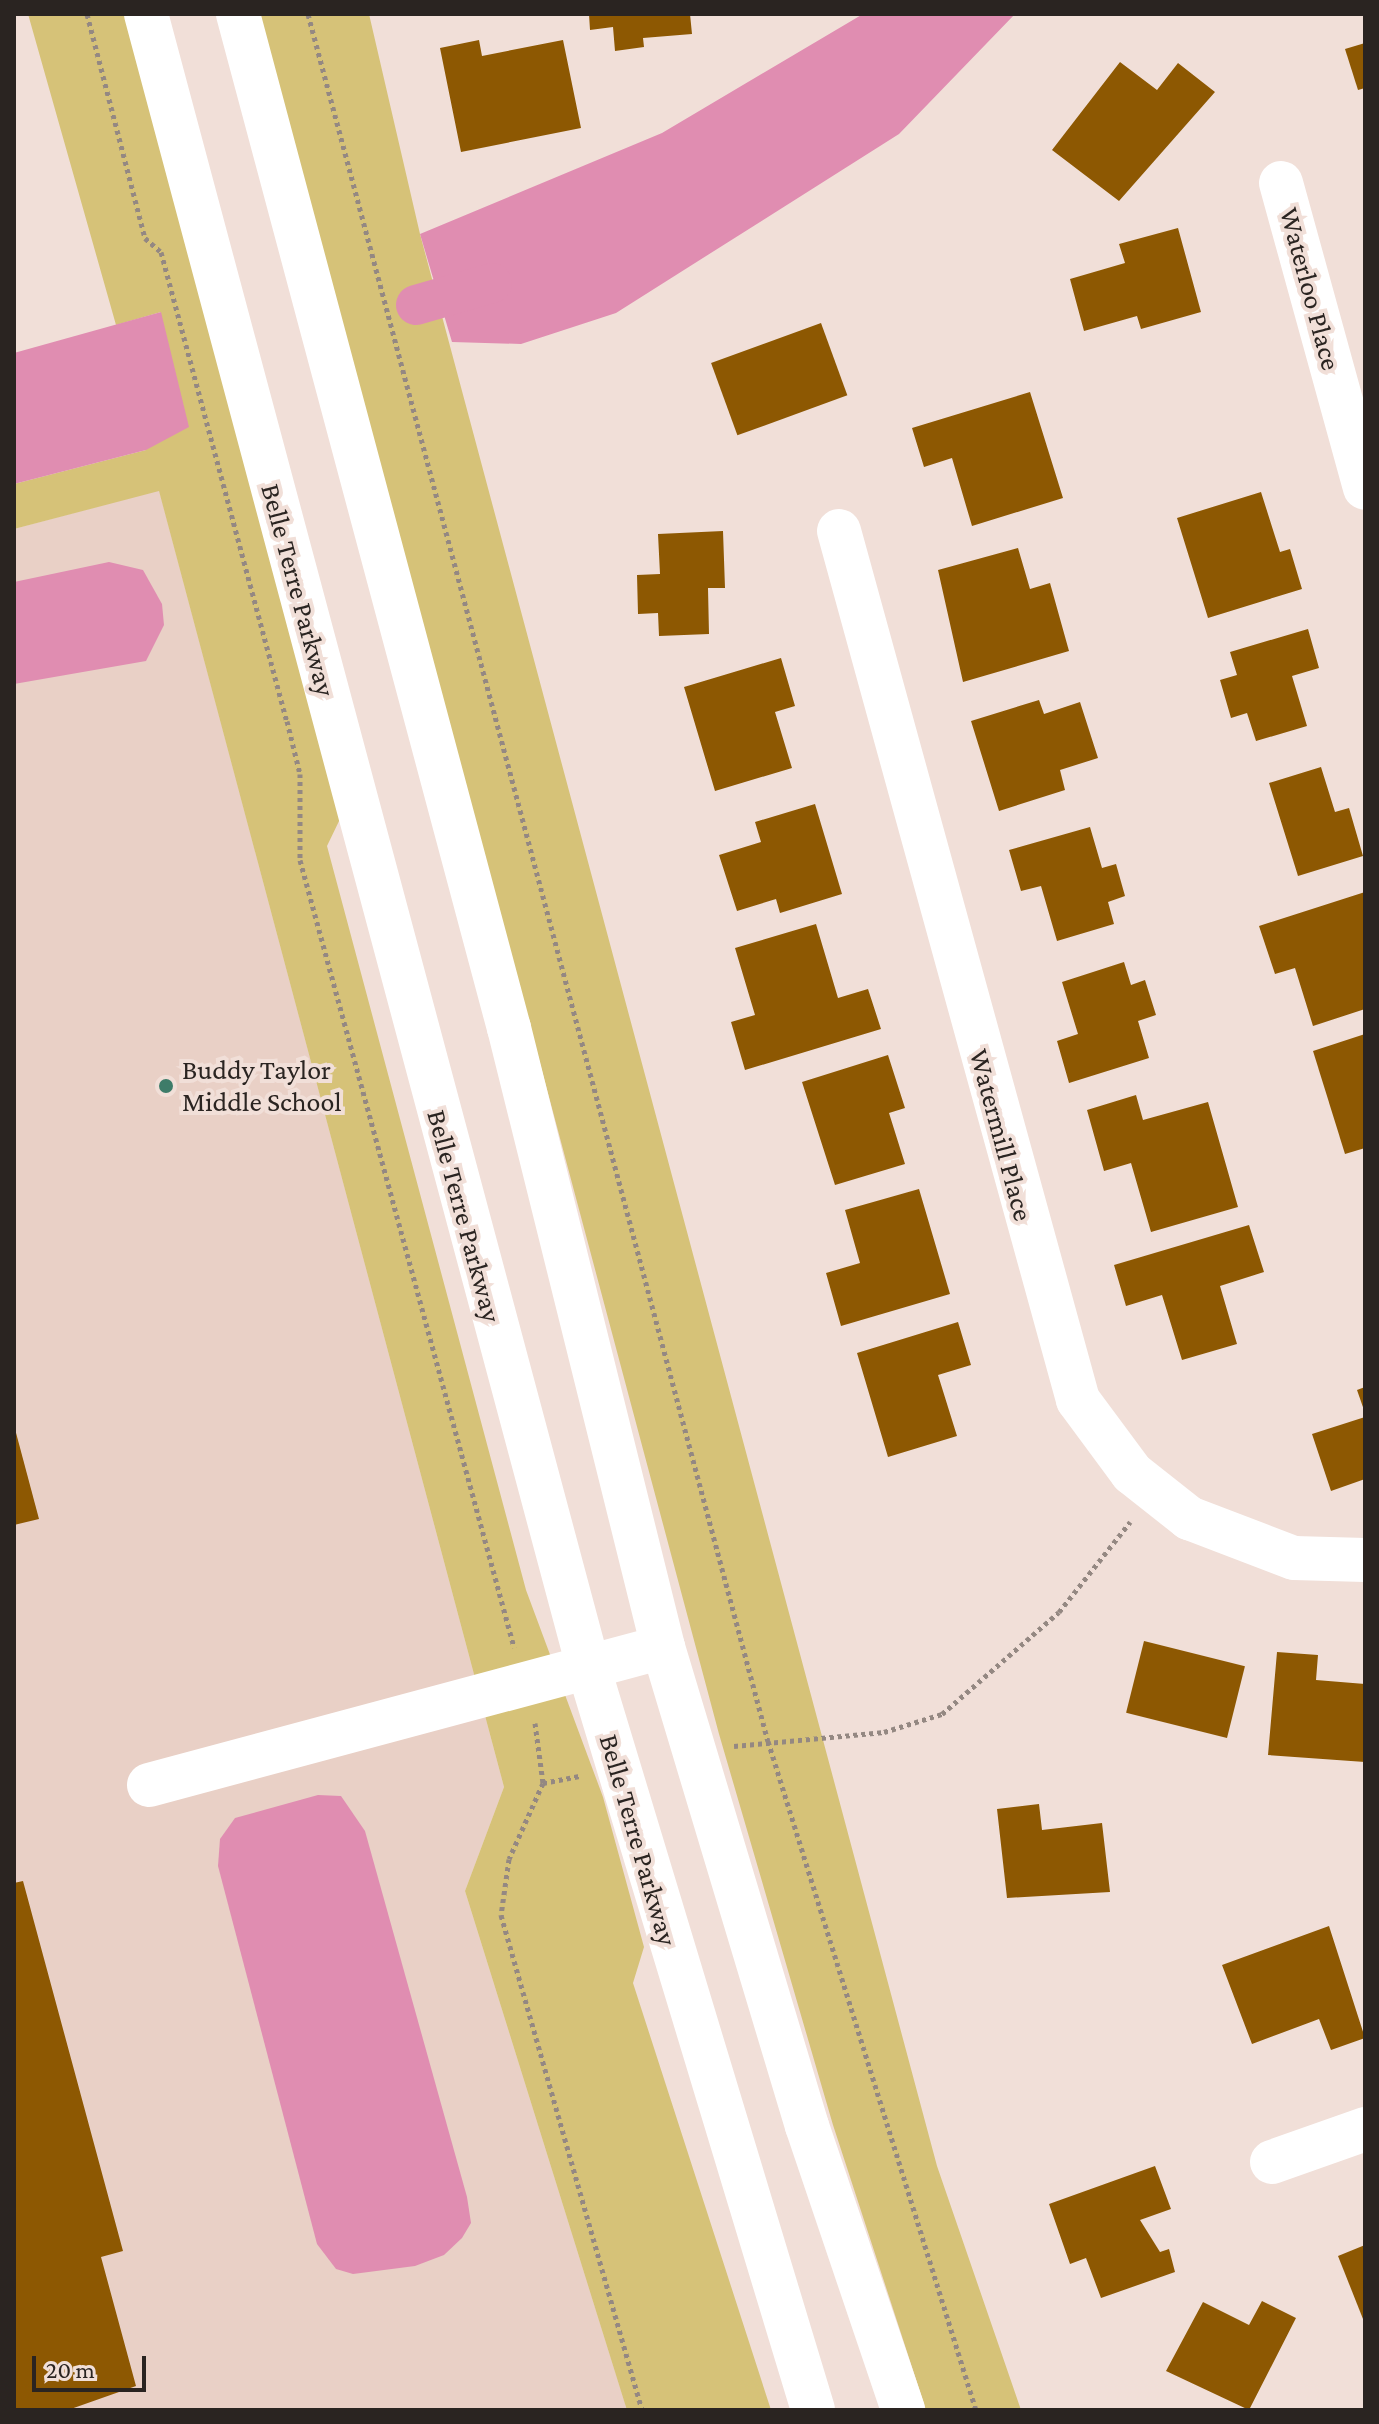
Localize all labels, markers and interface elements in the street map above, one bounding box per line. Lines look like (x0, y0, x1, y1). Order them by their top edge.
street label: Waterloo Place (1272, 204, 1348, 374)
street label: Belle Terre Parkway (253, 480, 343, 700)
street label: Watermill Place (962, 1045, 1040, 1225)
place label: Buddy Taylor Middle School (182, 1053, 342, 1119)
marker: Buddy Taylor Middle School (157, 1077, 175, 1095)
street label: Belle Terre Parkway (419, 1106, 509, 1326)
street label: Belle Terre Parkway (592, 1730, 684, 1950)
scale bar (36, 2340, 150, 2390)
text: 20 m (46, 2356, 95, 2383)

